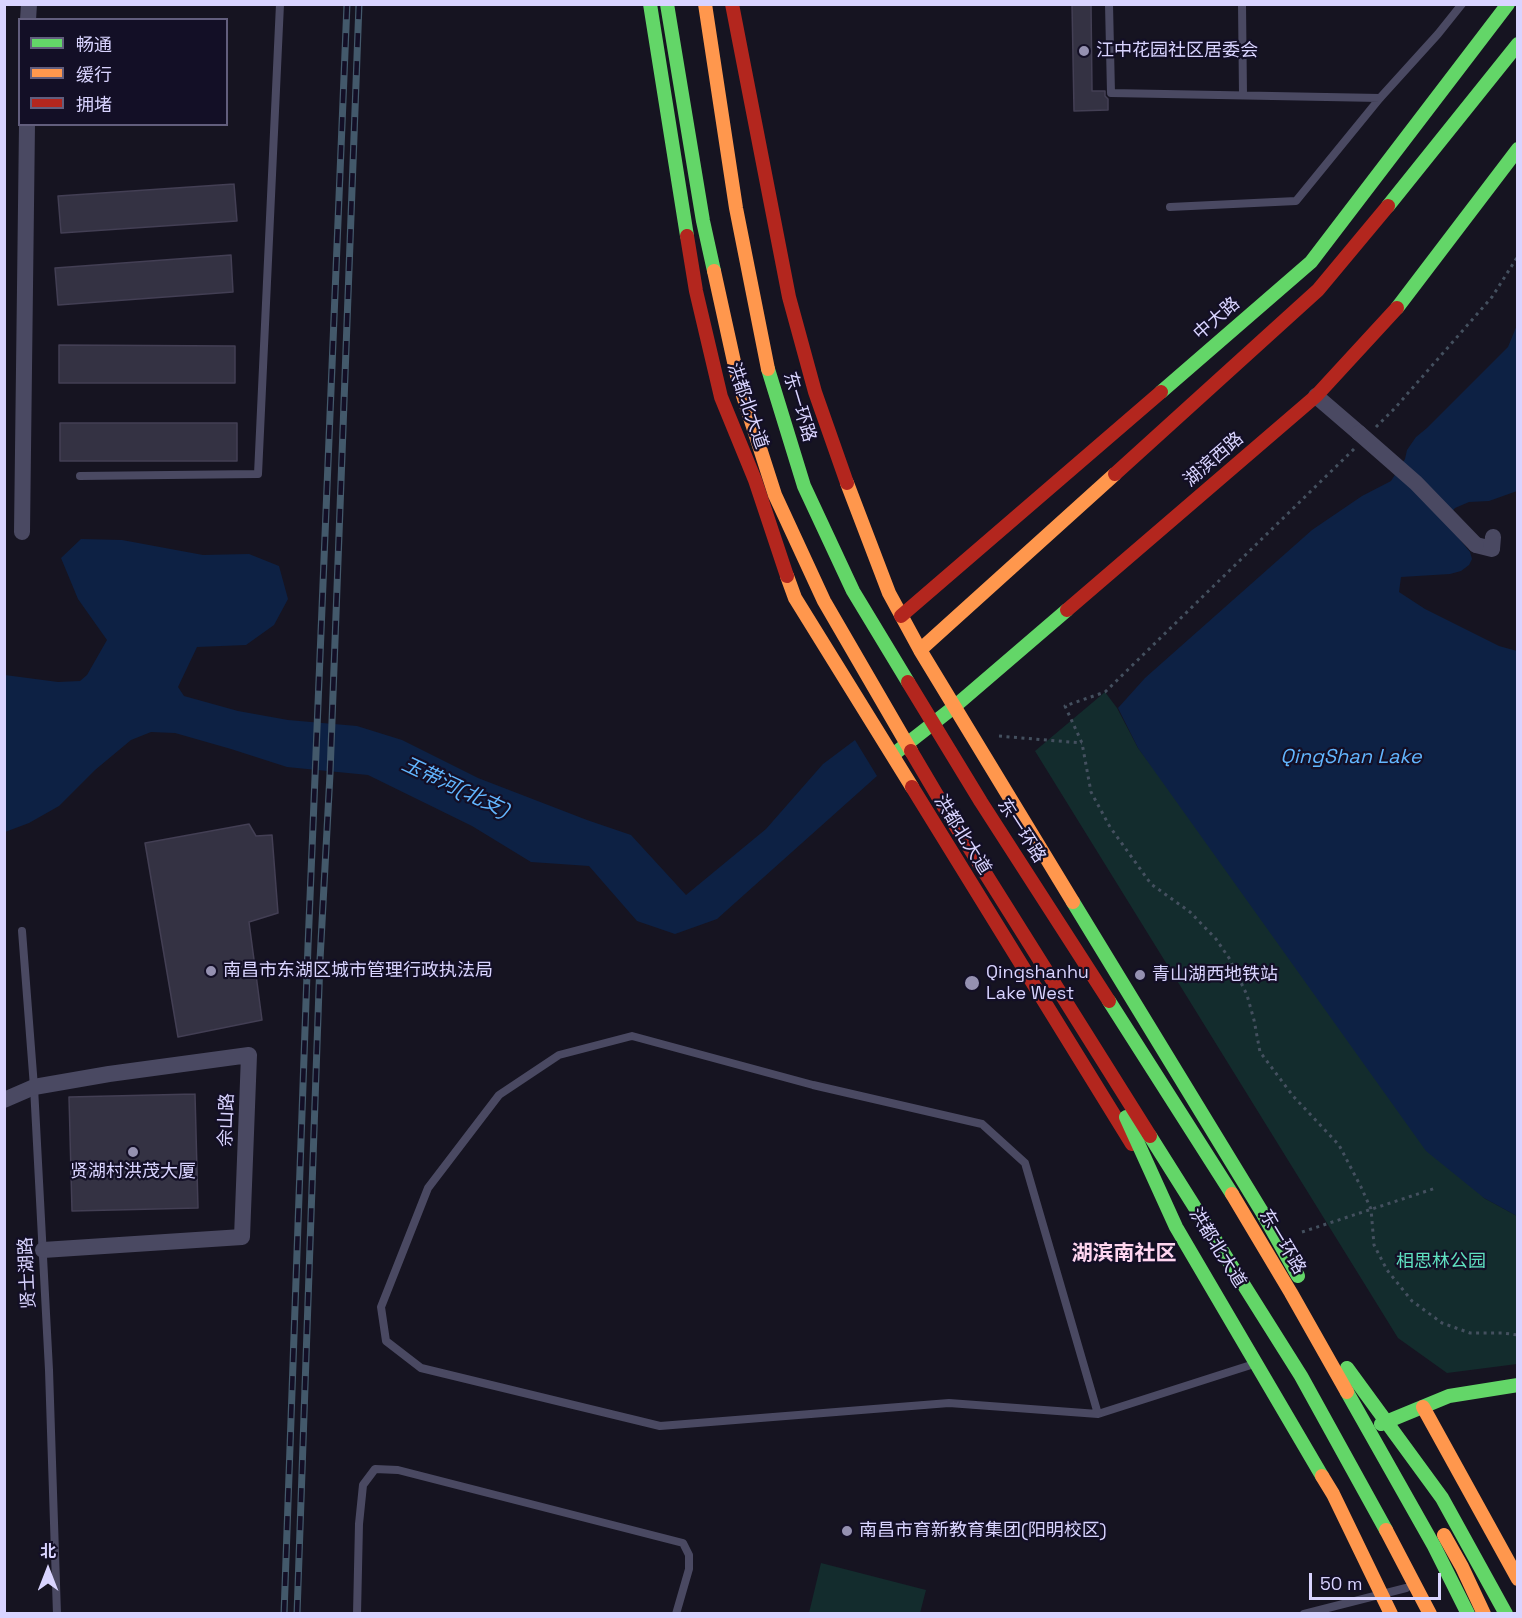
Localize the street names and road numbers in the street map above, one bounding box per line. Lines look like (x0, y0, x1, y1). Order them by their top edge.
street label: 中大路 (1190, 293, 1244, 345)
street label: 洪都北大道 (722, 360, 772, 452)
street label: 东一环路 (778, 369, 820, 445)
street label: 湖滨西路 (1180, 428, 1248, 492)
street label: 洪都北大道 (929, 791, 995, 879)
street label: 东一环路 (992, 795, 1050, 867)
street label: 佘山路 (215, 1093, 239, 1147)
street label: 洪都北大道 (1184, 1204, 1250, 1292)
street label: 东一环路 (1254, 1206, 1310, 1278)
street label: 贤士湖路 (15, 1236, 41, 1310)

